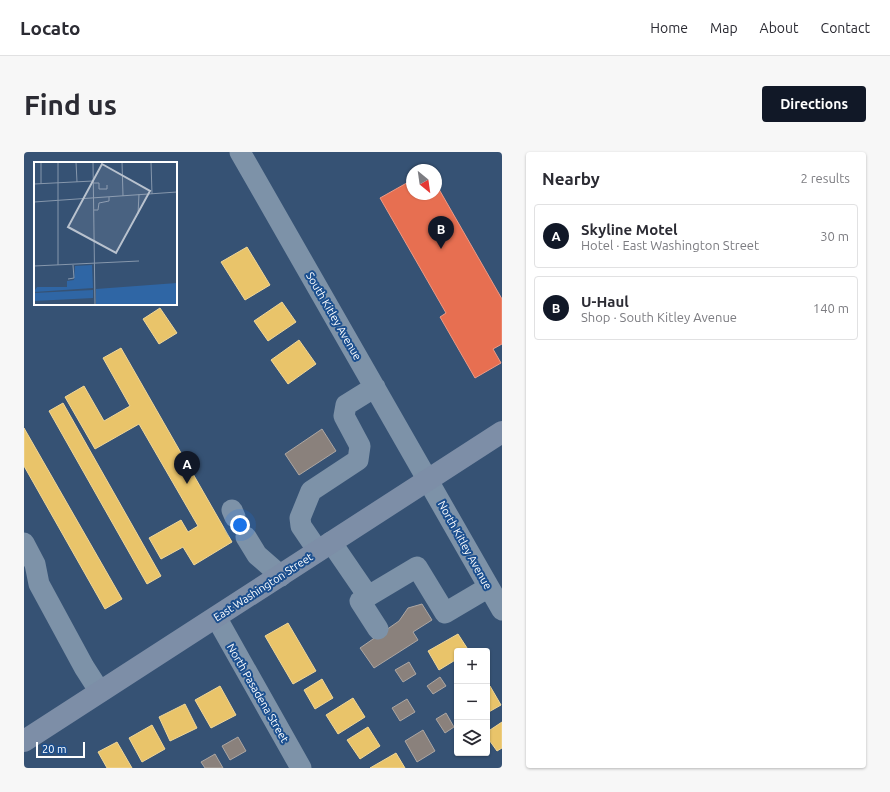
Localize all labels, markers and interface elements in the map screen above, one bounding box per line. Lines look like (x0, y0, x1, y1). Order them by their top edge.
text: Locato (20, 17, 81, 39)
text: Home (650, 20, 688, 36)
text: Map (710, 20, 738, 36)
text: About (760, 20, 799, 36)
text: Contact (821, 20, 870, 36)
button: Directions (762, 86, 866, 122)
text: Find us (24, 89, 117, 120)
inset map (34, 162, 177, 305)
north arrow (406, 164, 442, 200)
text: Nearby (542, 169, 600, 188)
text: 2 results (800, 171, 850, 185)
pin: B (428, 216, 454, 249)
text: Skyline Motel (581, 221, 678, 238)
text: A (551, 229, 561, 243)
text: 30 m (820, 229, 849, 243)
text: Hotel · East Washington Street (581, 238, 759, 252)
street label: South Kitley Avenue (304, 270, 364, 362)
text: U-Haul (581, 293, 629, 310)
text: B (552, 301, 560, 315)
text: 140 m (813, 301, 849, 315)
text: Shop · South Kitley Avenue (581, 310, 737, 324)
pin: A (174, 451, 200, 484)
street label: North Kitley Avenue (436, 499, 494, 591)
your location (230, 515, 250, 535)
street label: East Washington Street (211, 550, 315, 624)
street label: North Pasadena Street (225, 642, 291, 745)
map controls (454, 648, 490, 756)
button: + (454, 648, 490, 684)
button: − (454, 684, 490, 720)
button: layers (454, 720, 490, 756)
scale bar (36, 740, 85, 759)
text: 20 m (42, 743, 66, 755)

